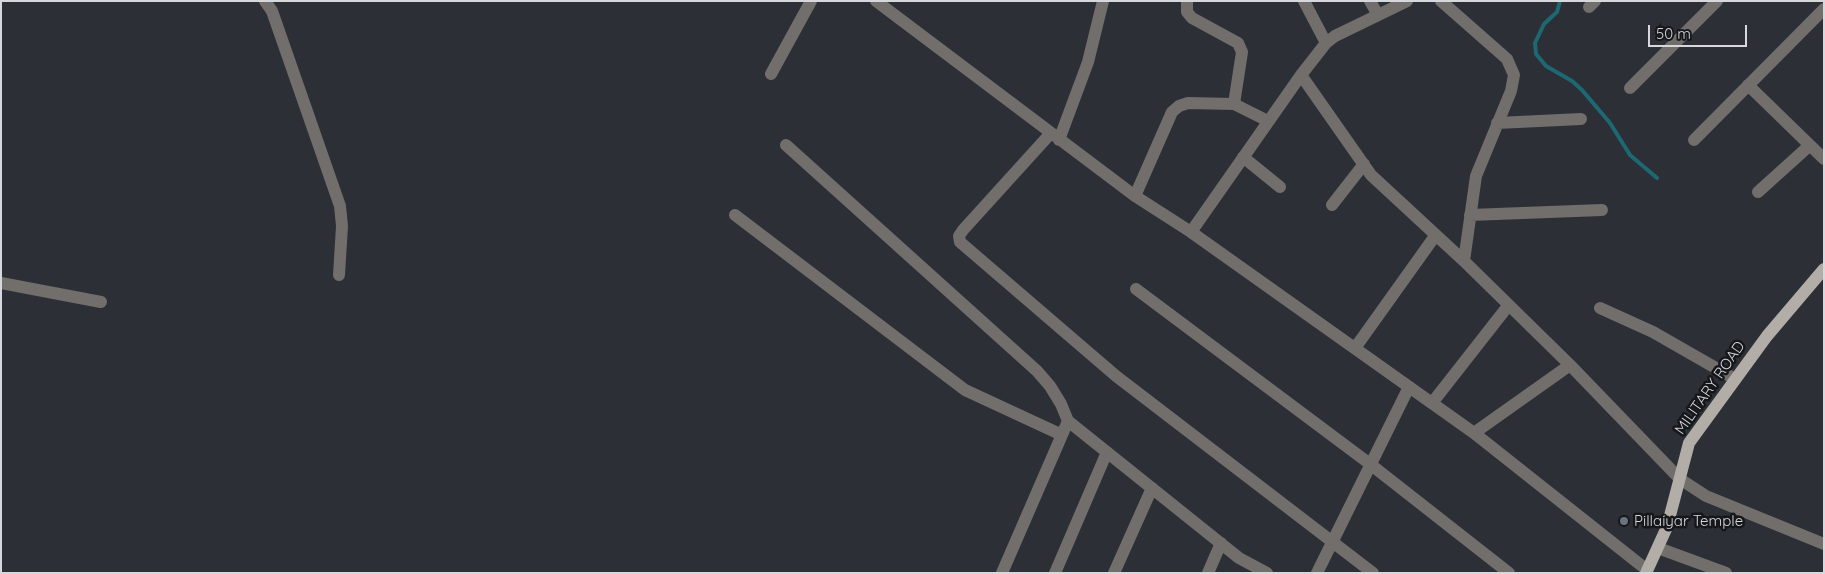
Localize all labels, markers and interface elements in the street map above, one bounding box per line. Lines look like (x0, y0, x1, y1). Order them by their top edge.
scale bar (1650, 15, 1749, 47)
text: 50 m (1656, 24, 1691, 43)
street label: MILITARY ROAD (1671, 338, 1749, 438)
place label: Pillaiyar Temple (1634, 512, 1743, 530)
marker: Pillaiyar Temple (1618, 515, 1630, 527)

